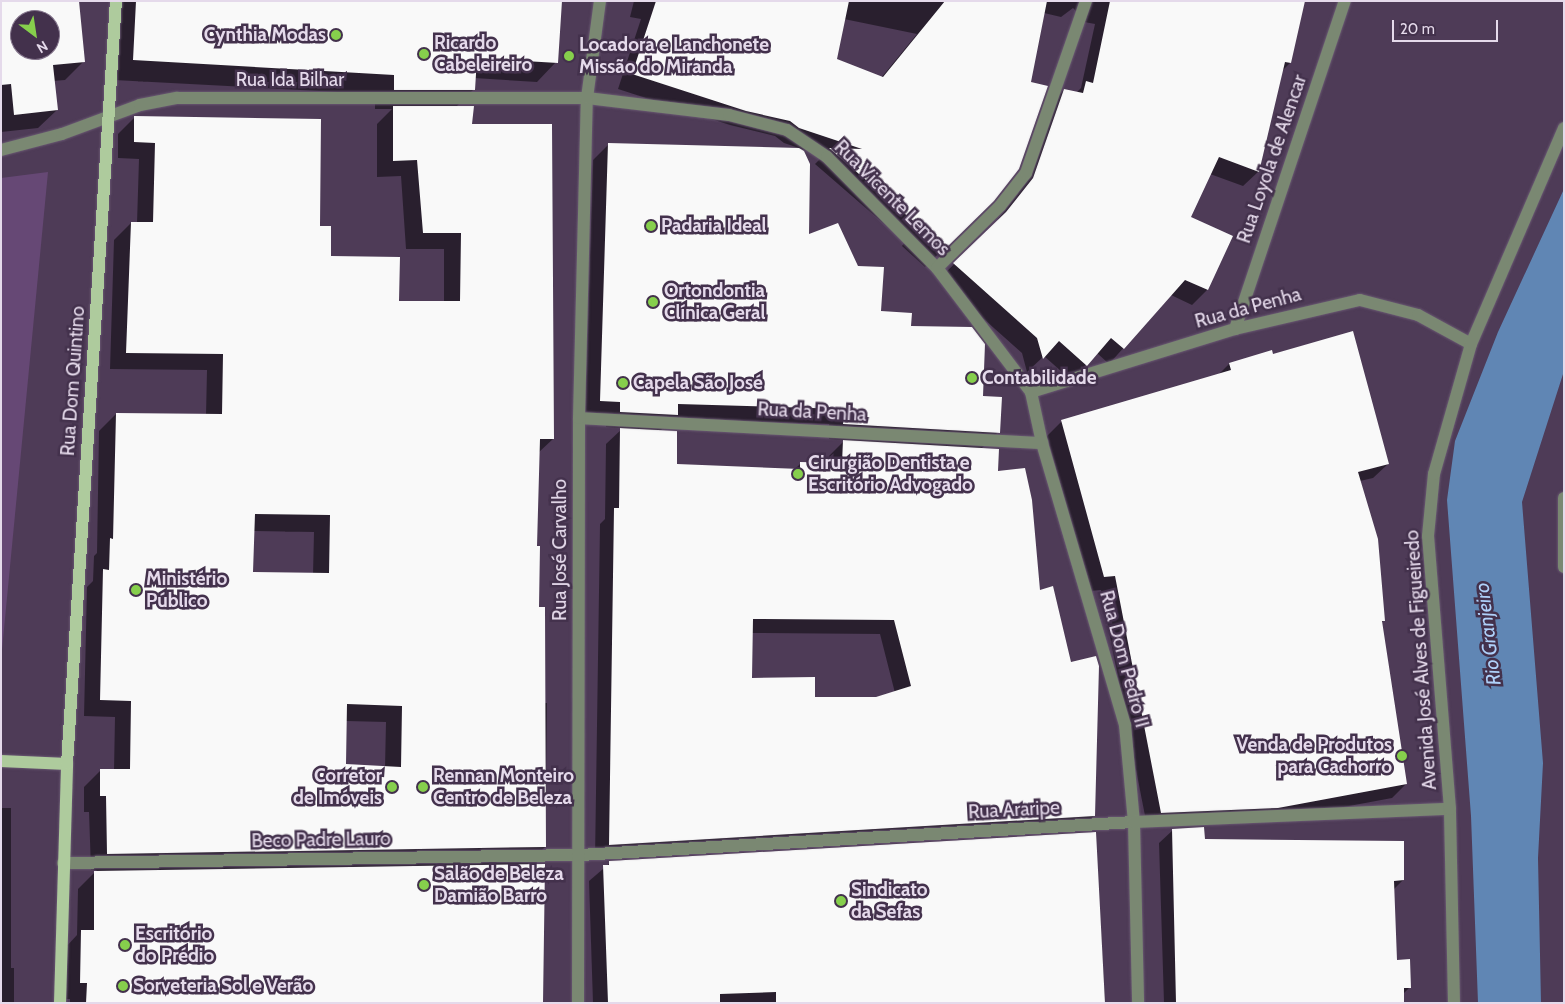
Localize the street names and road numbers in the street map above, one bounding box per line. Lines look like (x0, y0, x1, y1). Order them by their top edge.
street label: Rua Ida Bilhar (236, 69, 344, 91)
street label: Rua Loyola de Alencar (1232, 72, 1312, 246)
street label: Rua Vicente Lemos (829, 135, 955, 261)
street label: Rua da Penha (1192, 283, 1304, 333)
street label: Rua Dom Quintino (56, 305, 90, 457)
street label: Rua da Penha (757, 398, 867, 426)
street label: Rua José Carvalho (549, 479, 571, 621)
street label: Avenida José Alves de Figueiredo (1401, 529, 1441, 791)
street label: Rua Dom Pedro II (1095, 588, 1153, 730)
street label: Rua Araripe (968, 796, 1060, 824)
street label: Beco Padre Lauro (251, 827, 391, 853)

